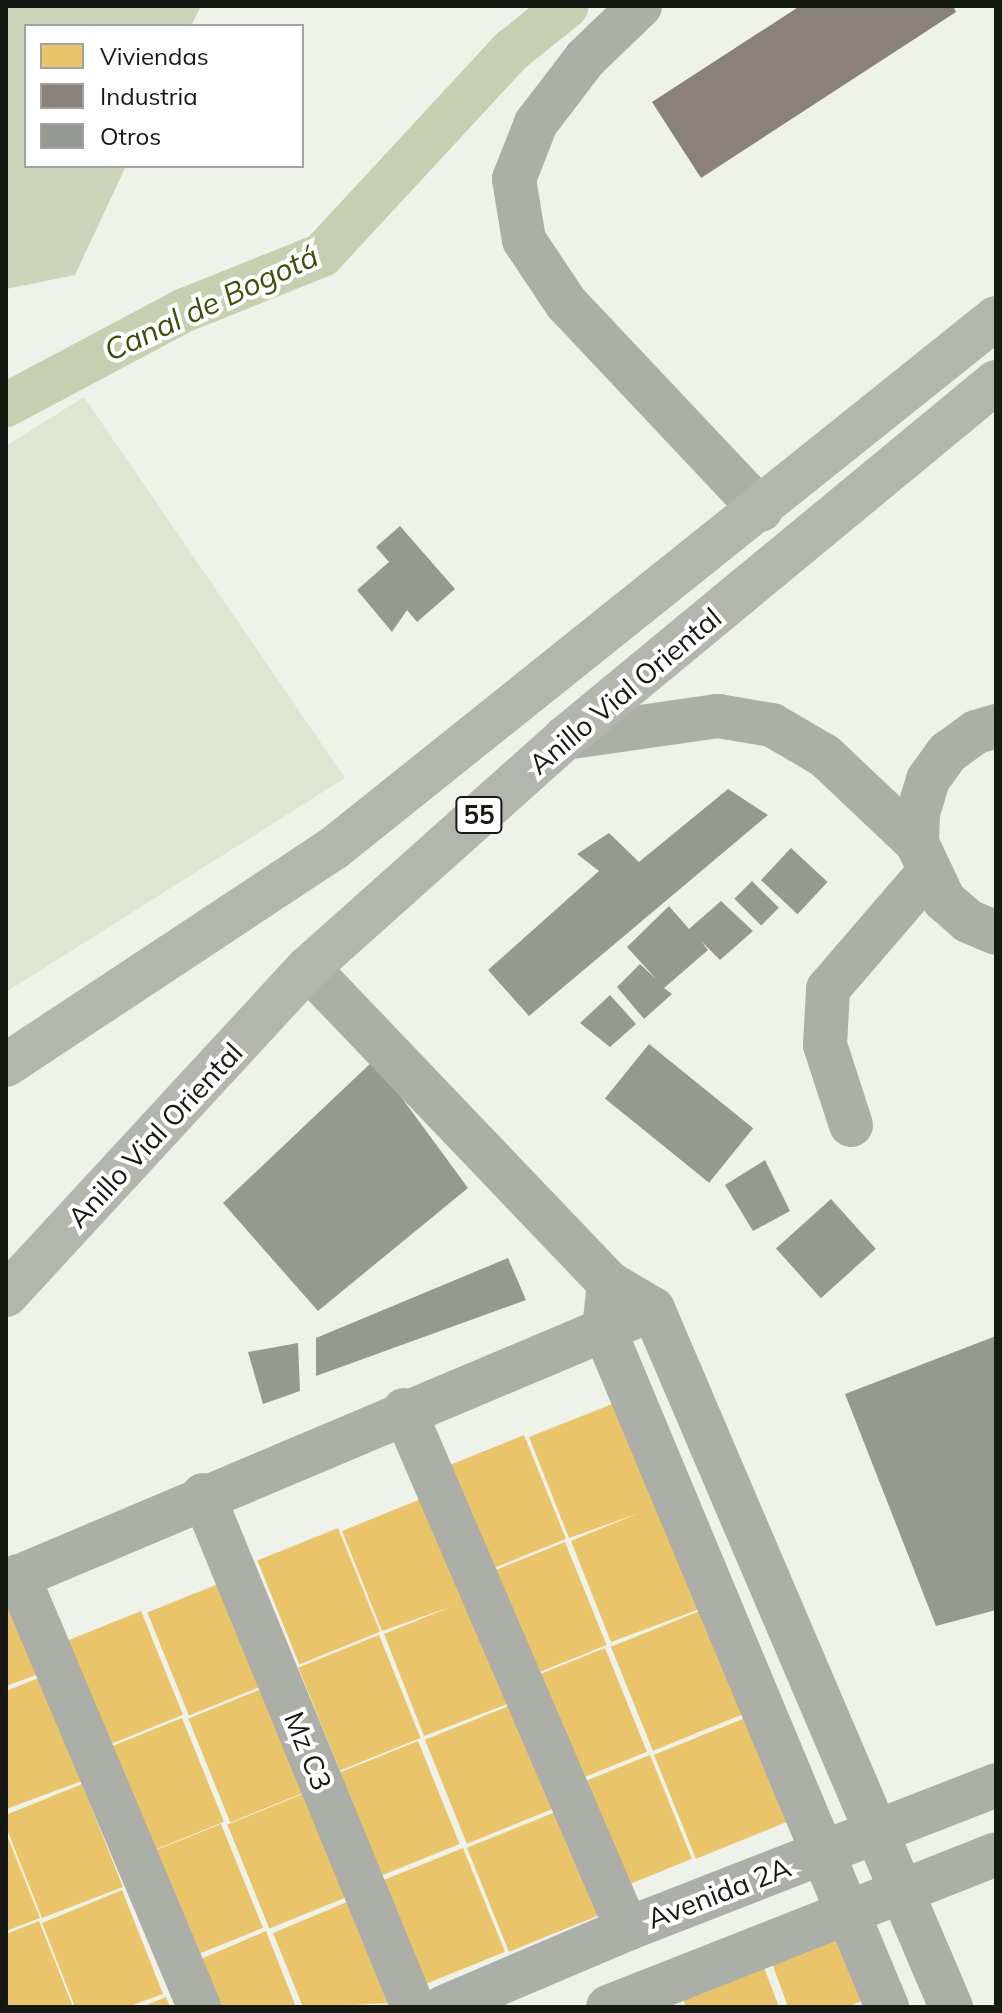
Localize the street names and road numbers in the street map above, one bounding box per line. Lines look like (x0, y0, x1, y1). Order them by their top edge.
street label: Anillo Vial Oriental (522, 601, 728, 781)
road number: 55 (455, 793, 503, 837)
street label: Anillo Vial Oriental (61, 1036, 249, 1234)
street label: Mz C3 (277, 1707, 339, 1795)
street label: Avenida 2A (642, 1850, 796, 1936)

